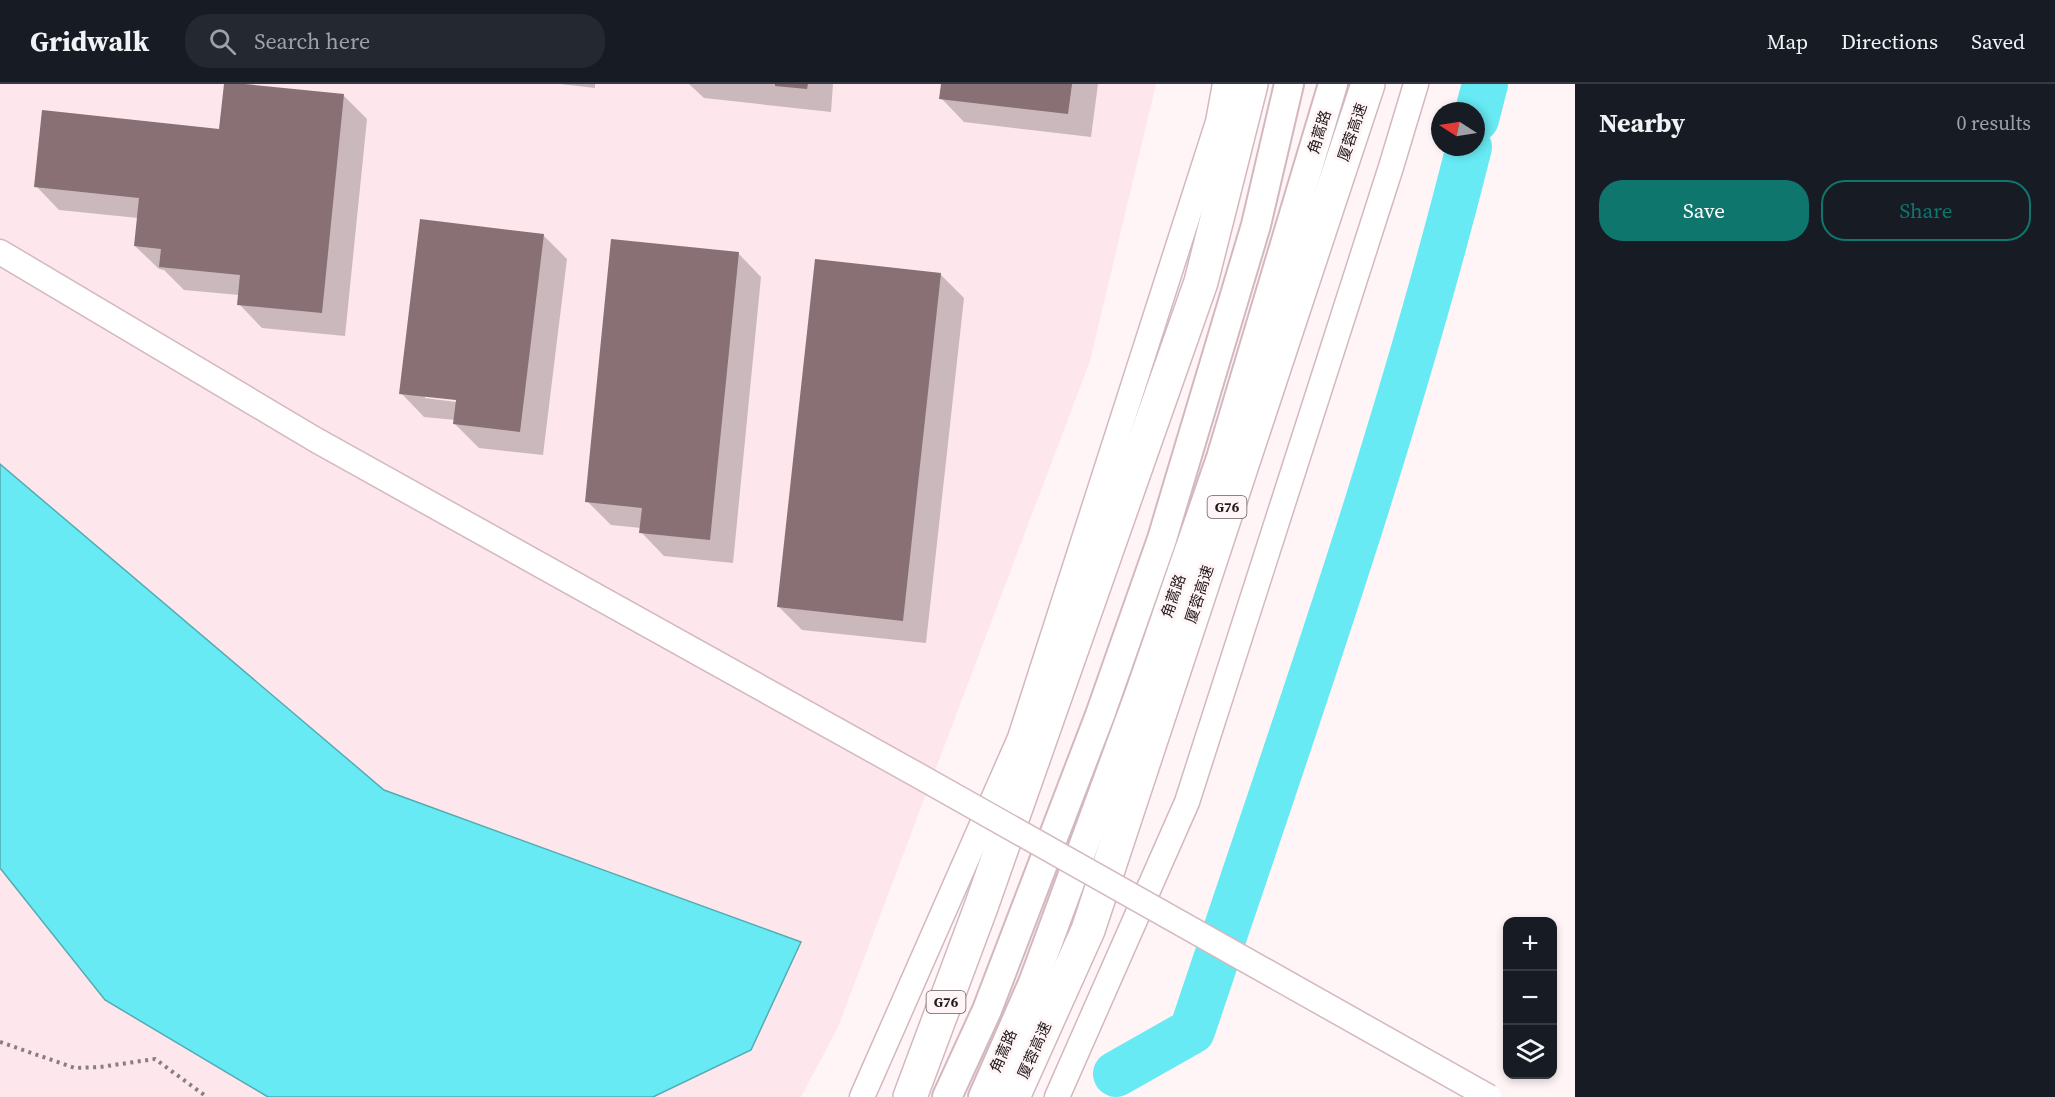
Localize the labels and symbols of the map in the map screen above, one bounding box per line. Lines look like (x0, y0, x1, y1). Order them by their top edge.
street label: 厦蓉高速 (1332, 100, 1372, 164)
north arrow (1431, 102, 1485, 156)
street label: 角蒿路 (1302, 107, 1336, 157)
road number: G76 (1208, 496, 1246, 518)
street label: 厦蓉高速 (1180, 562, 1218, 626)
street label: 角蒿路 (1156, 571, 1190, 621)
road number: G76 (926, 991, 966, 1013)
street label: 厦蓉高速 (1012, 1018, 1056, 1082)
street label: 角蒿路 (985, 1026, 1021, 1076)

